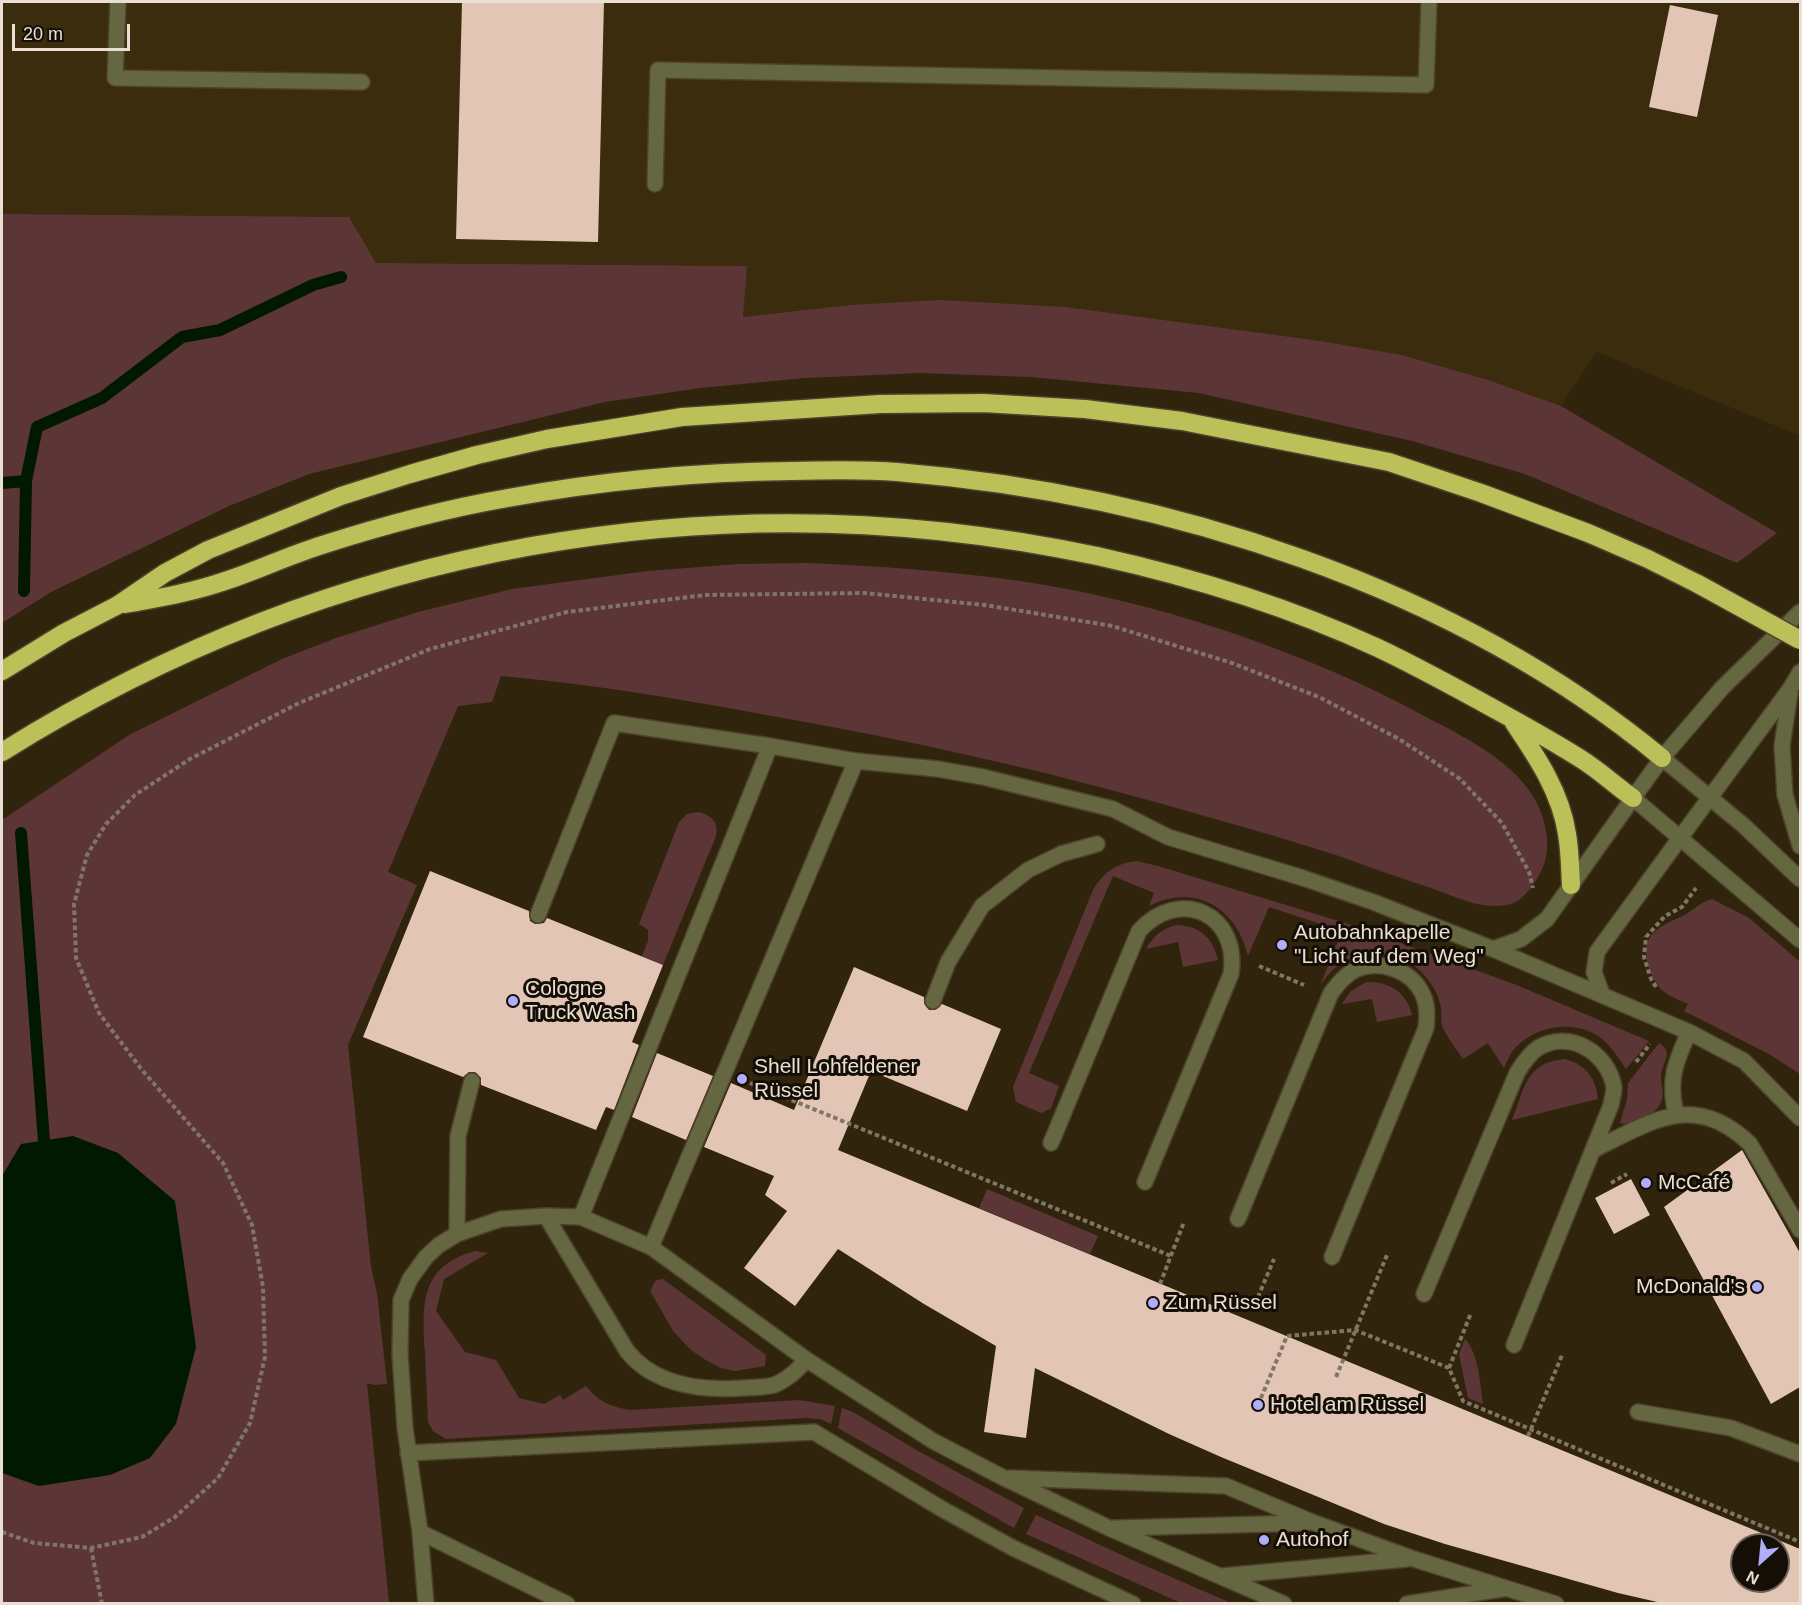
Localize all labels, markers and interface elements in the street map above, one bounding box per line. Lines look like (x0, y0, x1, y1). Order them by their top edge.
scale bar (15, 12, 134, 50)
text: 20 m (23, 24, 63, 44)
place label: Autobahnkapelle "Licht auf dem Weg" (1294, 920, 1484, 970)
marker: Autobahnkapelle "Licht auf dem Weg" (1275, 938, 1289, 952)
place label: Cologne Truck Wash (525, 976, 635, 1026)
marker: Cologne Truck Wash (506, 994, 520, 1008)
place label: Shell Lohfeldener Rüssel (754, 1054, 917, 1104)
marker: Shell Lohfeldener Rüssel (735, 1072, 749, 1086)
place label: McCafé (1658, 1170, 1730, 1196)
marker: McCafé (1639, 1176, 1653, 1190)
place label: McDonald's (1636, 1274, 1745, 1300)
marker: McDonald's (1750, 1280, 1764, 1294)
place label: Zum Rüssel (1165, 1290, 1277, 1316)
marker: Zum Rüssel (1146, 1296, 1160, 1310)
place label: Hotel am Rüssel (1270, 1392, 1424, 1418)
marker: Hotel am Rüssel (1251, 1398, 1265, 1412)
place label: Autohof (1276, 1527, 1348, 1553)
marker: Autohof (1257, 1533, 1271, 1547)
north arrow (1730, 1533, 1790, 1593)
text: N (1743, 1568, 1762, 1588)

